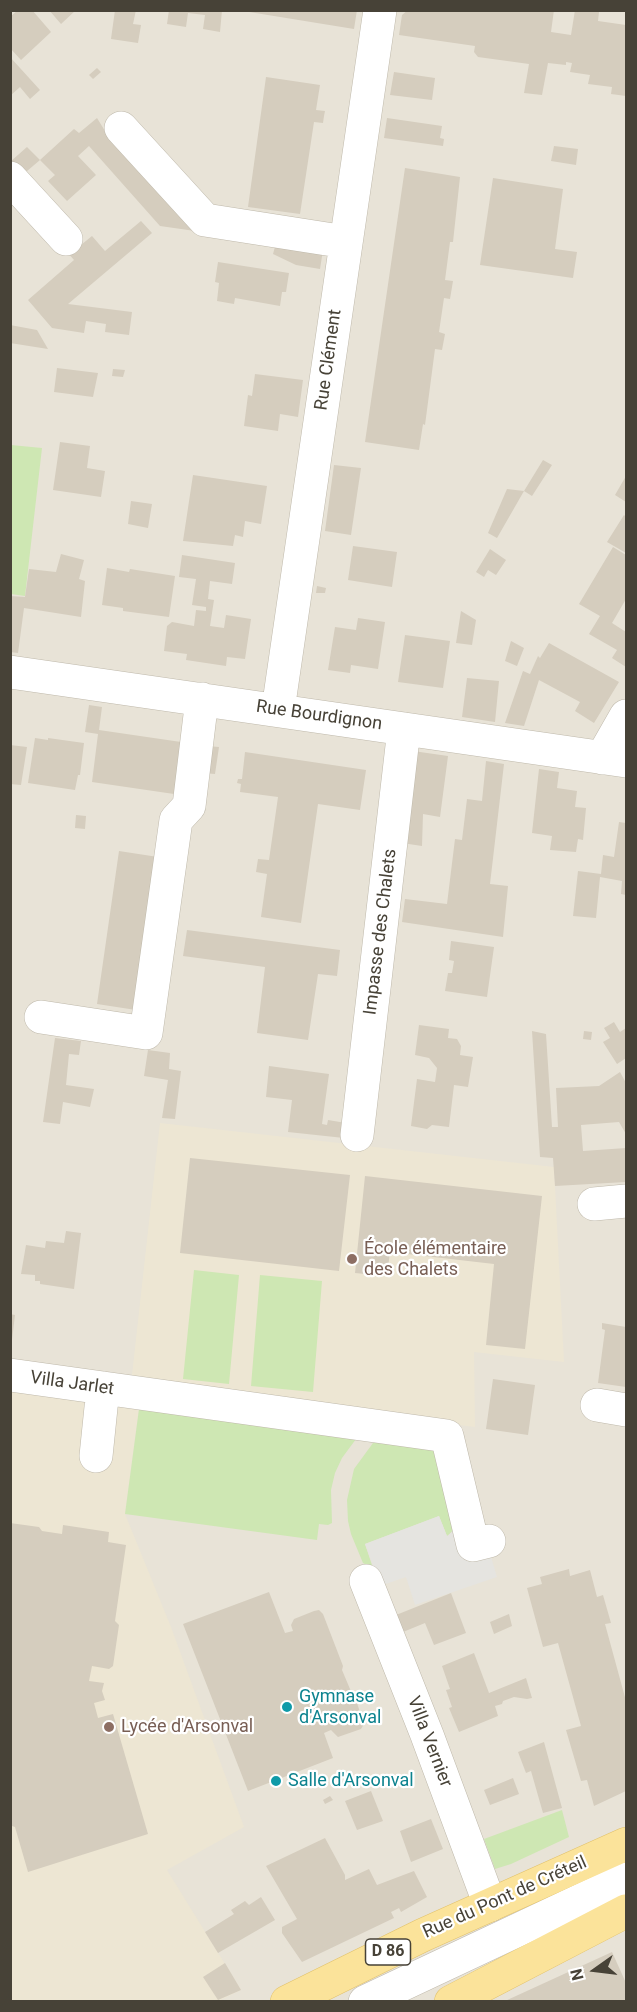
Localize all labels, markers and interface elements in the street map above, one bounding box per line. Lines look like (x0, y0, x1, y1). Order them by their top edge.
street label: Rue Clément (311, 308, 347, 412)
street label: Rue Bourdignon (255, 696, 383, 736)
street label: Impasse des Chalets (360, 848, 402, 1016)
place label: École élémentaire des Chalets (364, 1238, 506, 1280)
marker: École élémentaire des Chalets (345, 1252, 359, 1266)
street label: Villa Jarlet (29, 1367, 115, 1401)
place label: Gymnase d'Arsonval (299, 1686, 381, 1728)
street label: Villa Vernier (402, 1694, 456, 1790)
marker: Gymnase d'Arsonval (280, 1700, 294, 1714)
place label: Lycée d'Arsonval (121, 1716, 253, 1738)
marker: Lycée d'Arsonval (102, 1720, 116, 1734)
place label: Salle d'Arsonval (288, 1770, 414, 1792)
marker: Salle d'Arsonval (269, 1774, 283, 1788)
street label: Rue du Pont de Créteil (420, 1852, 590, 1944)
road number: D 86 (366, 1939, 410, 1965)
north arrow (565, 1940, 625, 2000)
text: N (566, 1967, 588, 1982)

